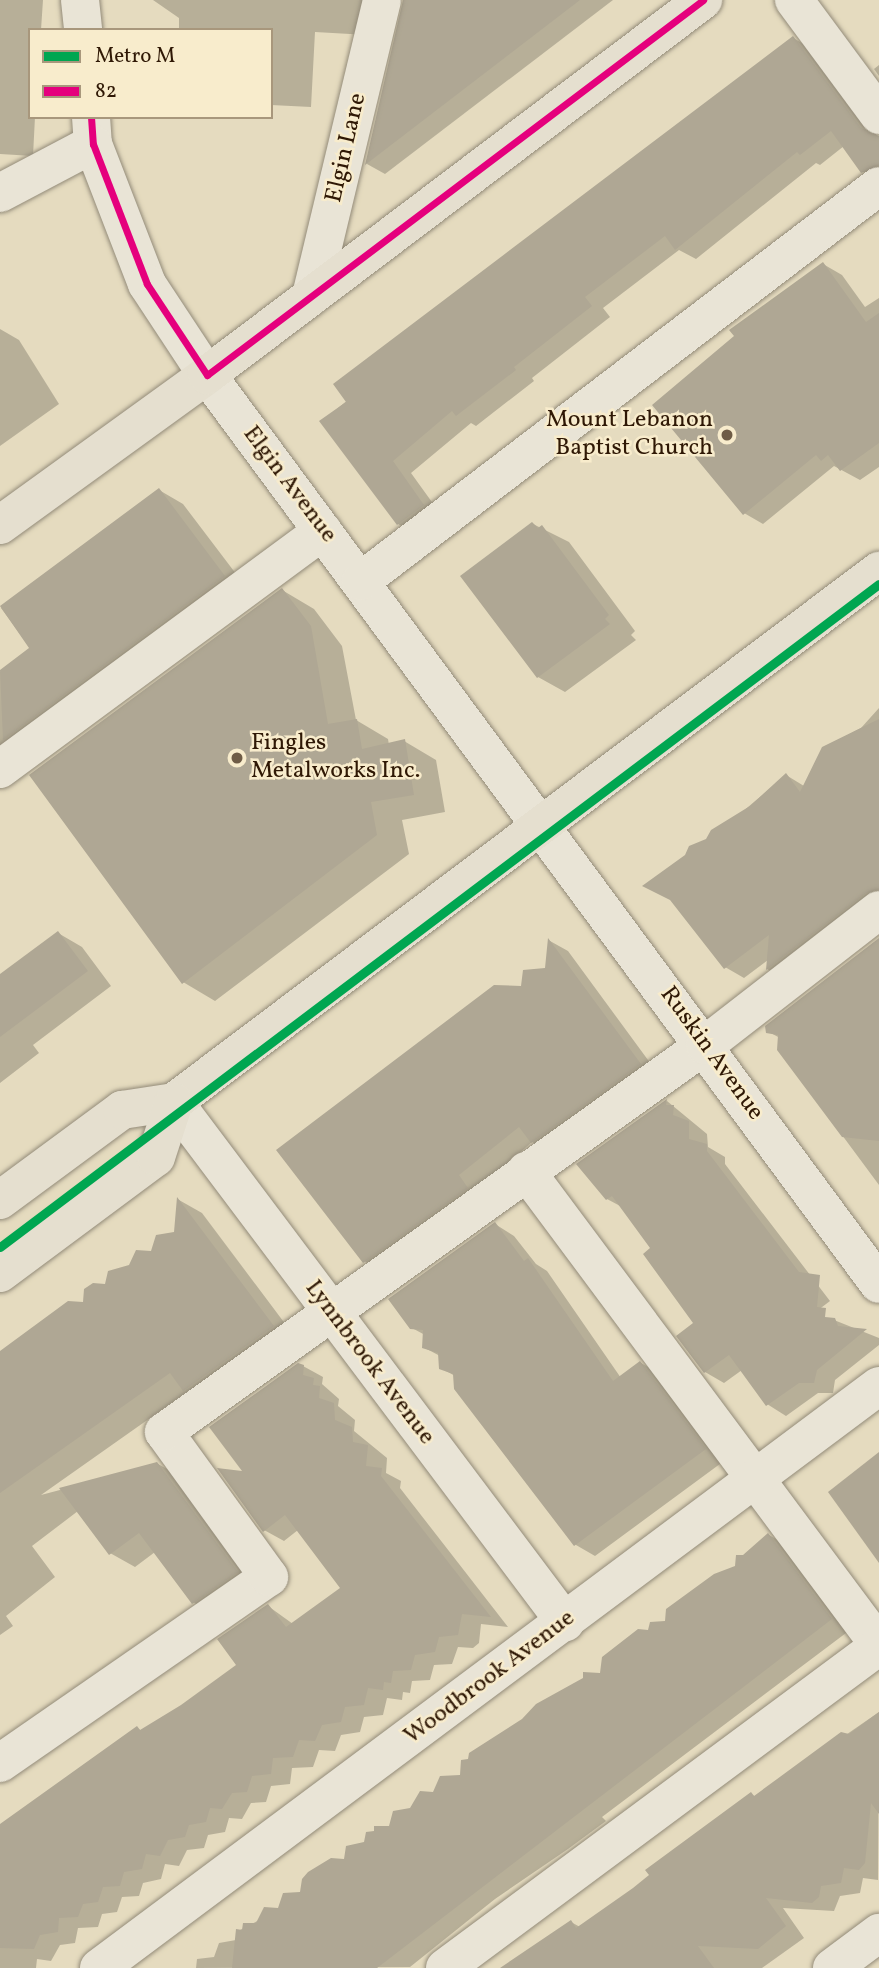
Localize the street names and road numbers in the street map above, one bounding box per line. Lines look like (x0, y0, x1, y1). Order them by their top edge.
street label: Elgin Lane (320, 91, 374, 205)
street label: Elgin Avenue (236, 421, 342, 549)
street label: Ruskin Avenue (653, 982, 769, 1126)
street label: Lynnbrook Avenue (298, 1275, 440, 1451)
street label: Woodbrook Avenue (399, 1604, 581, 1752)

